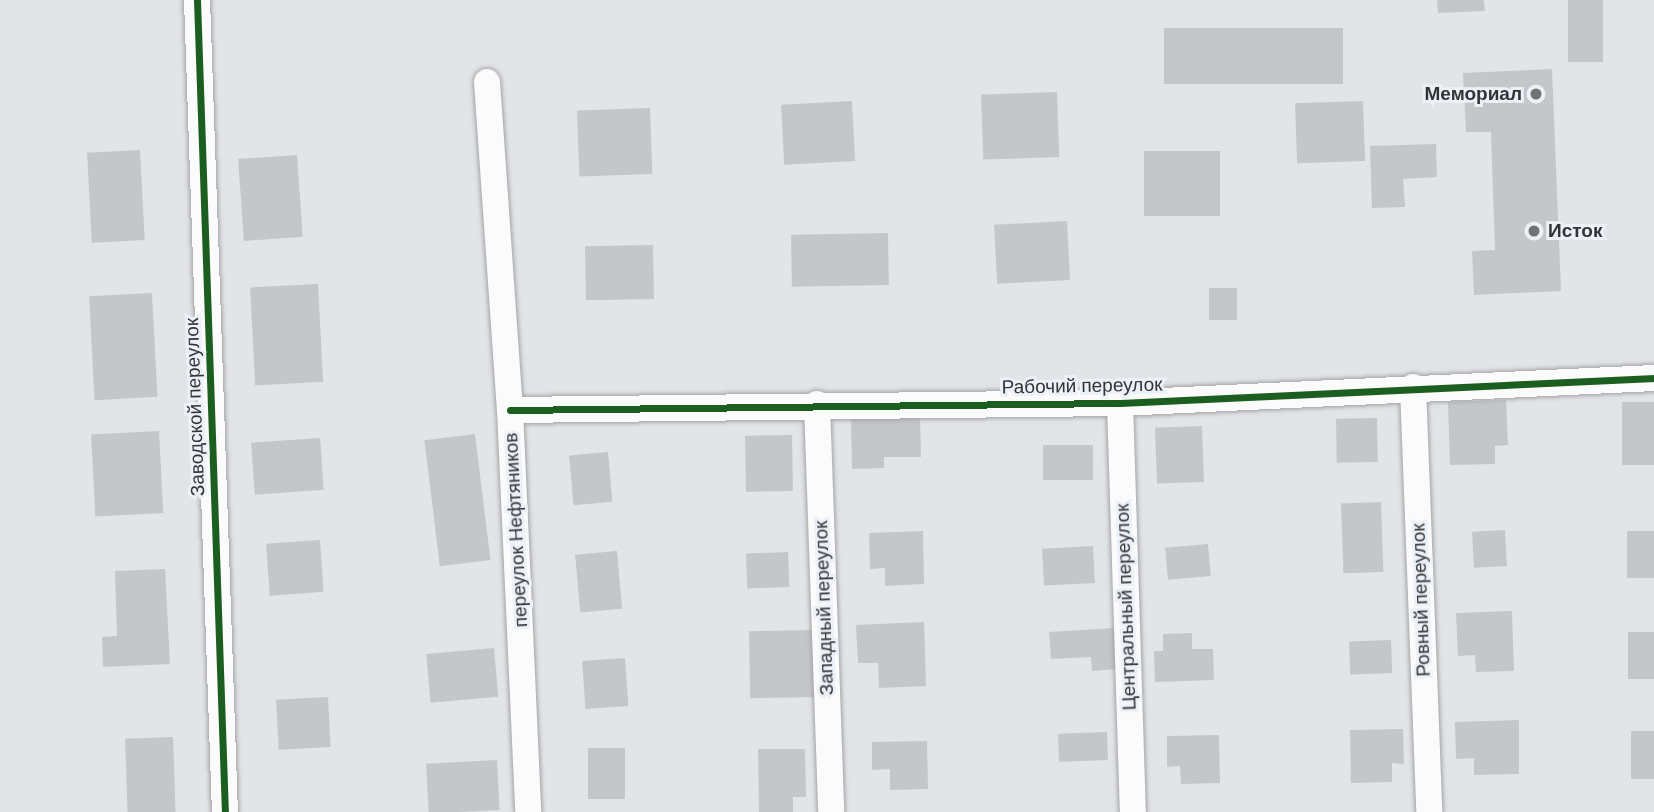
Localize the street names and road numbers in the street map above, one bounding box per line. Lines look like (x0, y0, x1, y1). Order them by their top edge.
street label: Заводской переулок (180, 317, 210, 497)
street label: Рабочий переулок (1001, 373, 1163, 399)
street label: переулок Нефтяников (500, 432, 532, 628)
street label: Центральный переулок (1111, 503, 1141, 711)
street label: Западный переулок (810, 520, 838, 696)
street label: Ровный переулок (1407, 523, 1435, 677)

